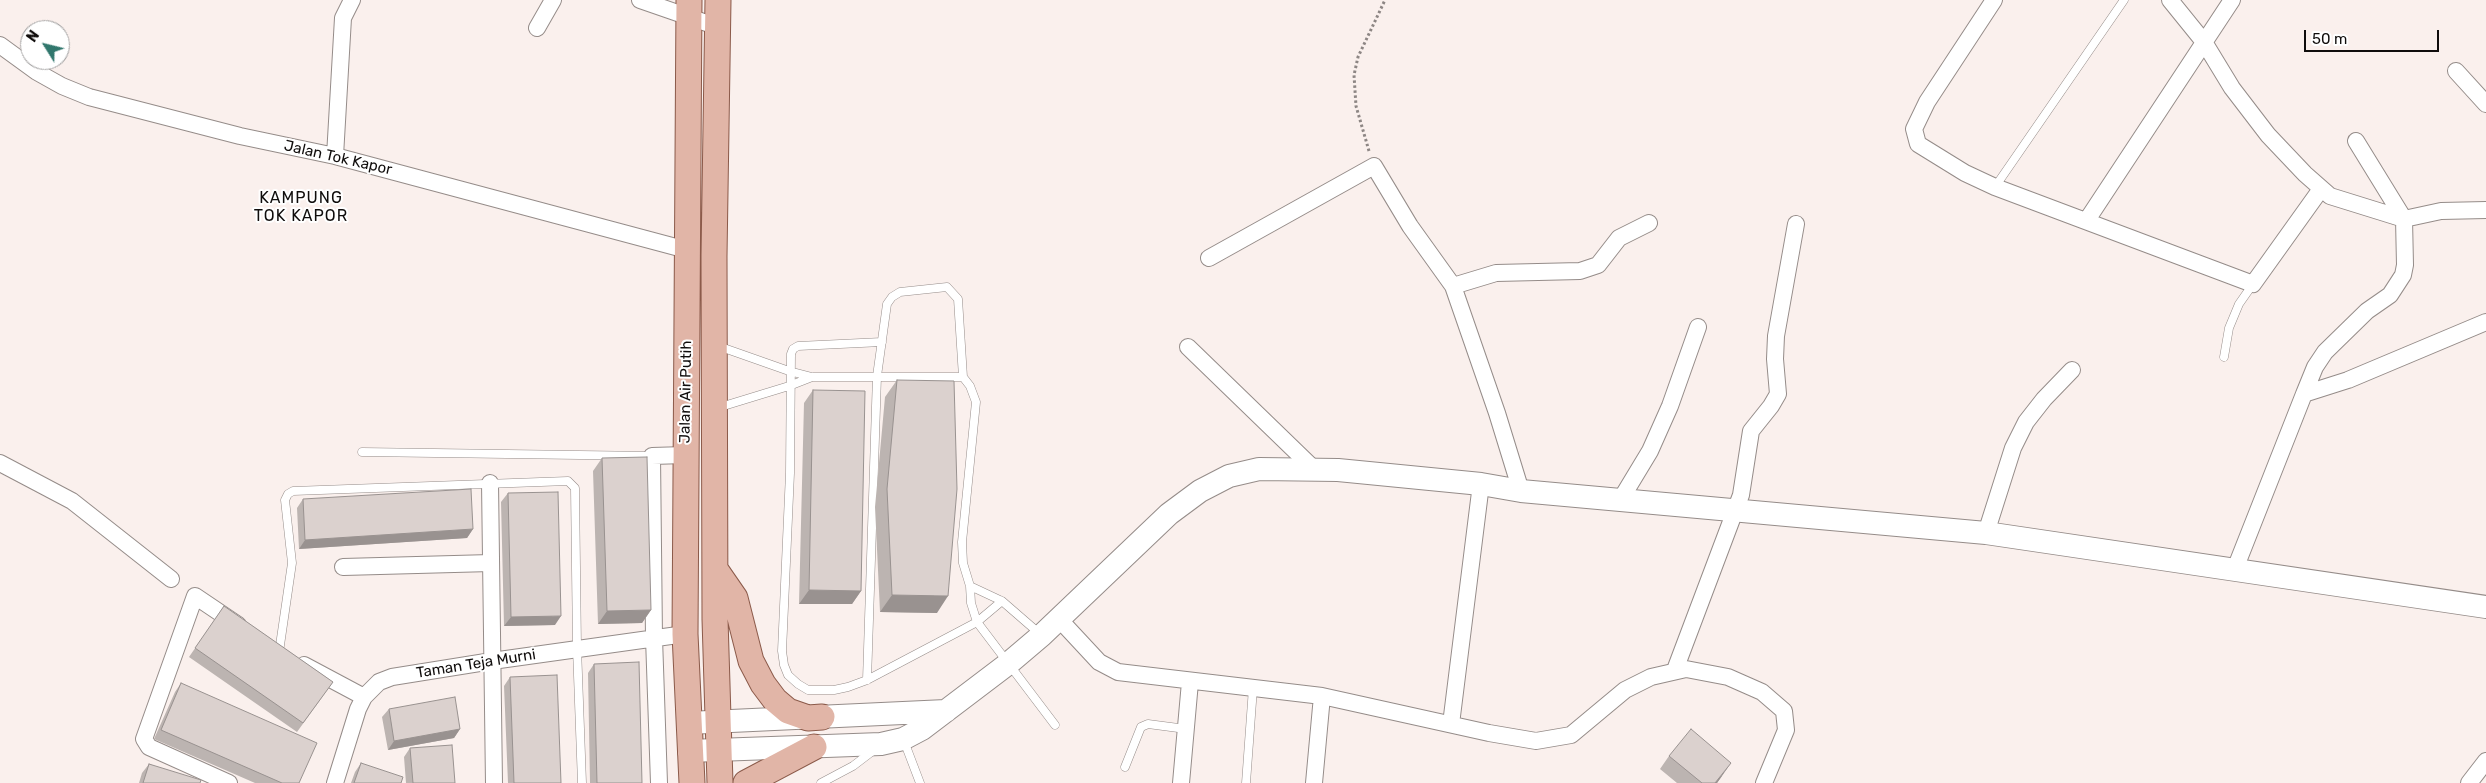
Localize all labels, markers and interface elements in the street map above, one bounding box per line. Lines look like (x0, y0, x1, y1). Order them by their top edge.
north arrow (20, 20, 70, 70)
scale bar (2306, 20, 2441, 52)
text: N (23, 27, 43, 46)
text: 50 m (2312, 30, 2347, 48)
street label: Jalan Tok Kapor (282, 137, 394, 179)
district label: KAMPUNG TOK KAPOR (253, 188, 349, 226)
street label: Jalan Air Putih (676, 340, 696, 444)
street label: Taman Teja Murni (415, 646, 537, 682)

